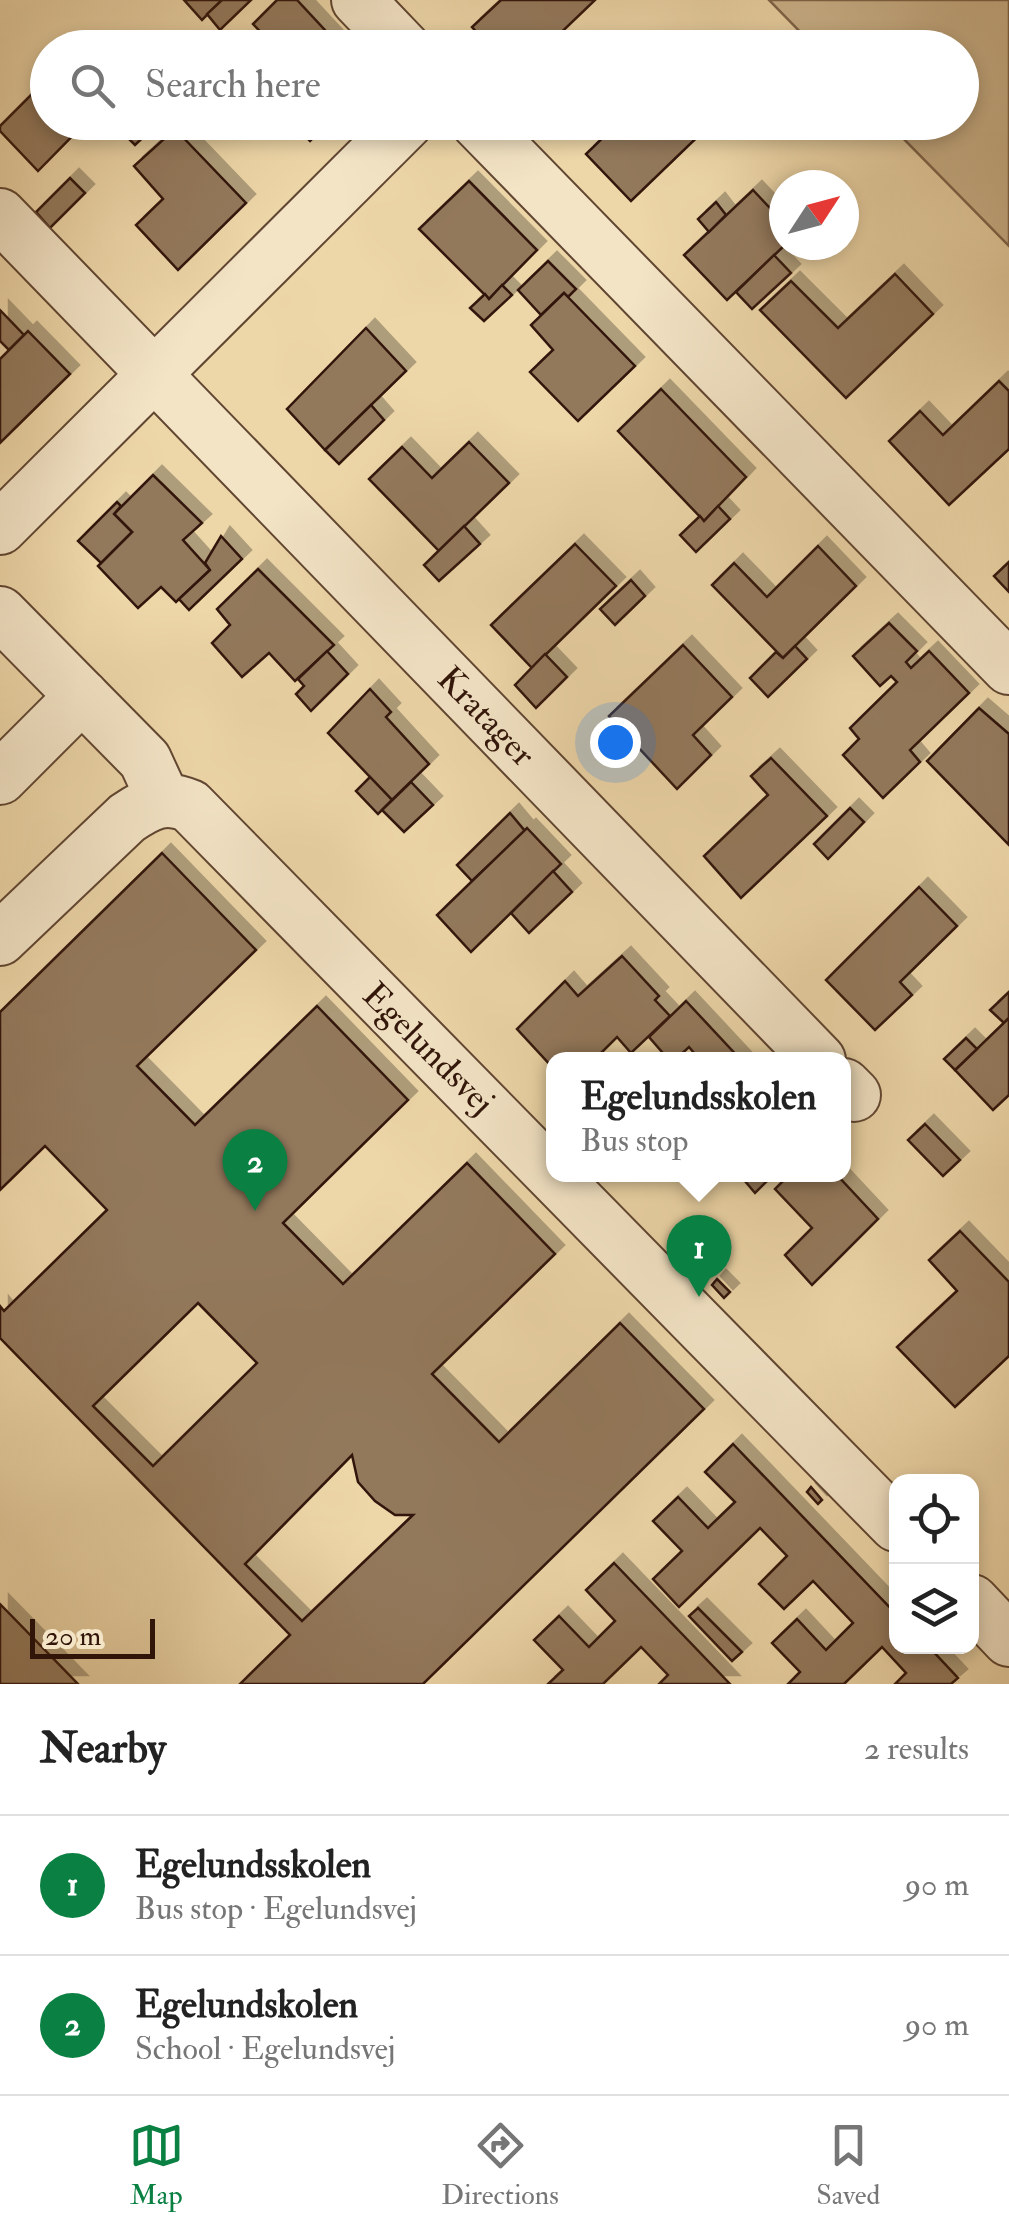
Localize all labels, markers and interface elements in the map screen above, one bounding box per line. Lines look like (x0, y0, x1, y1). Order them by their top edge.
search box (30, 30, 979, 140)
icon: search (65, 58, 120, 113)
text: Search here (145, 61, 321, 109)
north arrow (769, 170, 859, 260)
street label: Kratager (428, 657, 545, 776)
your location (590, 717, 641, 768)
street label: Egelundsvej (353, 974, 503, 1124)
popup (546, 1052, 851, 1182)
text: Egelundsskolen (580, 1073, 817, 1121)
text: Bus stop (580, 1121, 688, 1161)
pin: 2 (222, 1128, 288, 1211)
pin: 1 (666, 1214, 732, 1297)
map controls (889, 1474, 979, 1654)
button: locate (889, 1474, 979, 1564)
button: layers (889, 1564, 979, 1654)
scale bar (30, 1614, 155, 1658)
text: 20 m (45, 1619, 101, 1654)
text: Nearby (40, 1723, 166, 1775)
text: 2 results (864, 1729, 969, 1769)
text: Egelundsskolen (135, 1841, 371, 1889)
text: 1 (67, 1865, 78, 1905)
text: 90 m (905, 1865, 969, 1905)
text: Bus stop · Egelundsvej (135, 1889, 417, 1929)
text: Egelundskolen (135, 1981, 358, 2029)
text: 2 (64, 2005, 81, 2045)
text: 90 m (905, 2005, 969, 2045)
text: School · Egelundsvej (135, 2029, 395, 2069)
tab: Map (129, 2118, 184, 2213)
tab: Directions (441, 2118, 559, 2213)
tab: Saved (816, 2118, 880, 2213)

